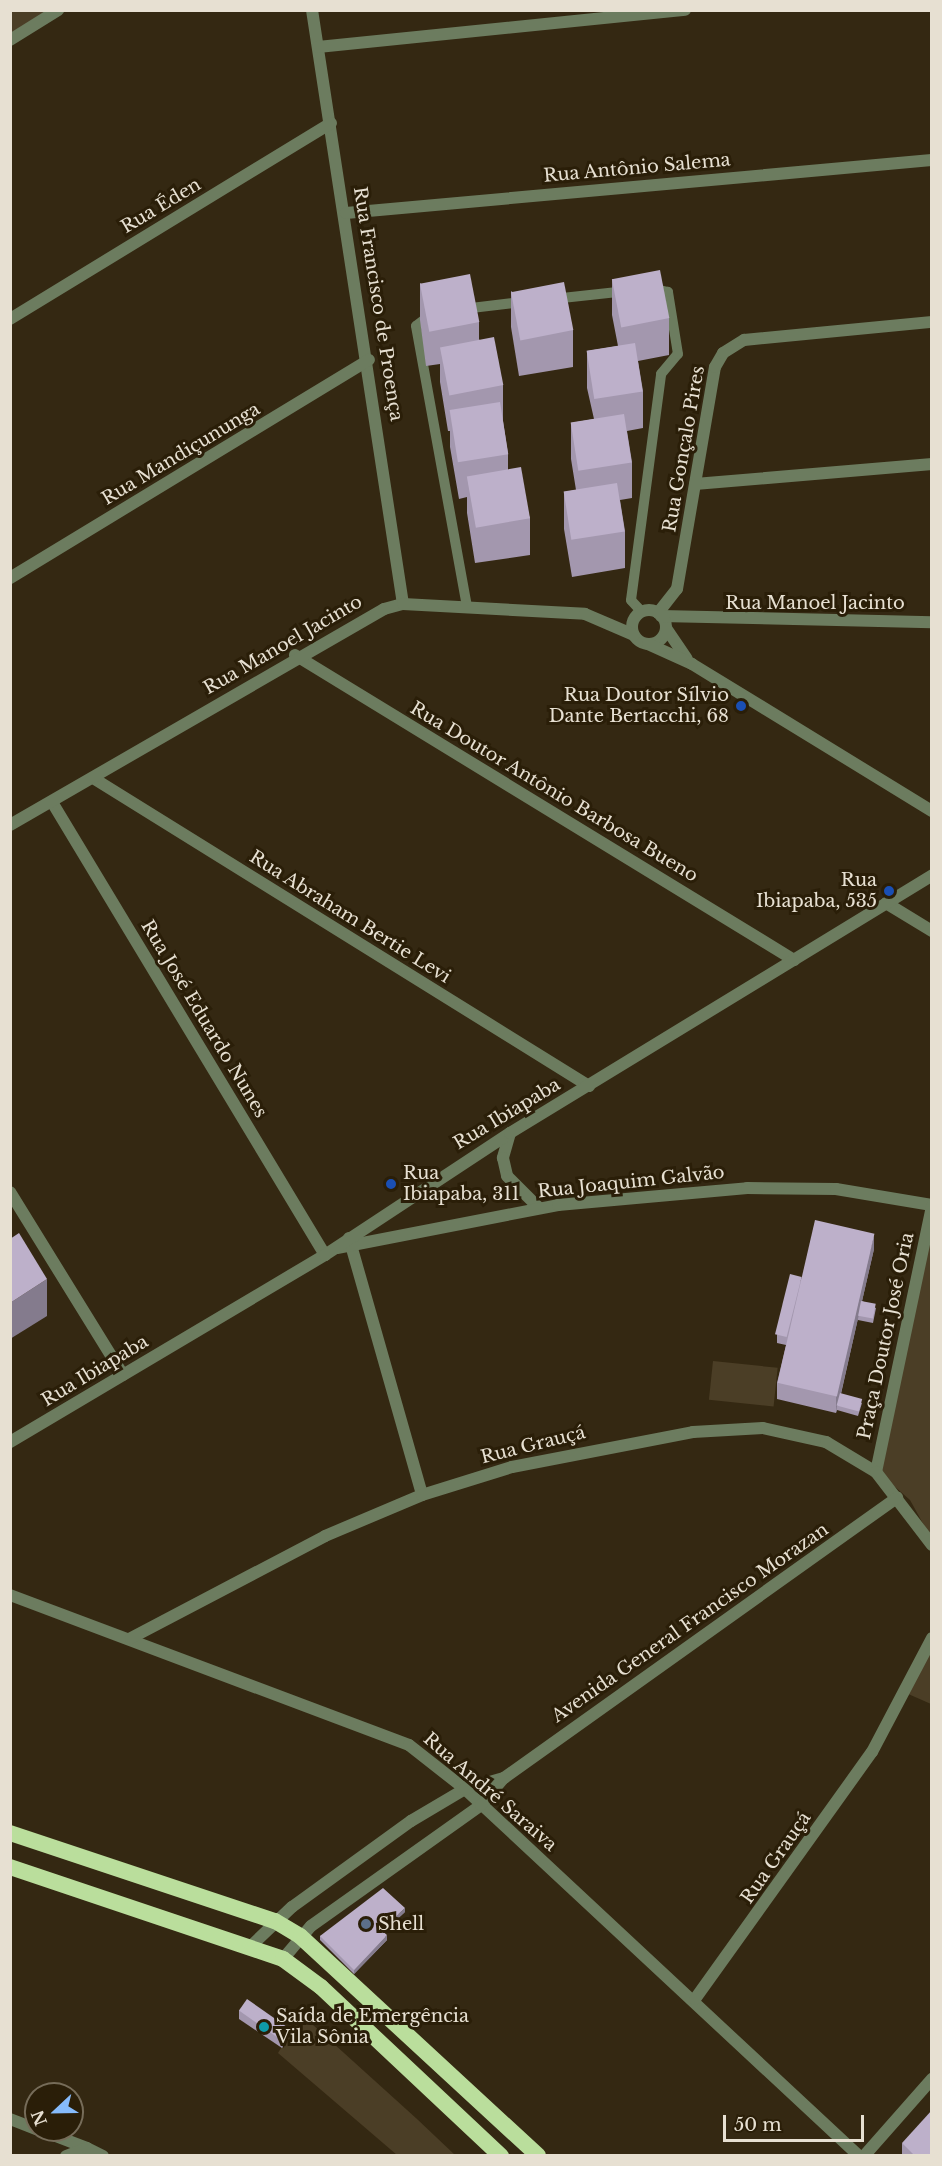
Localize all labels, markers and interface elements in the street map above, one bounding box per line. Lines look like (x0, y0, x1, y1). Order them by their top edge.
street label: Rua Antônio Salema (542, 149, 732, 187)
street label: Rua Éden (117, 174, 205, 238)
street label: Rua Francisco de Proença (349, 185, 407, 423)
street label: Rua Gonçalo Pires (659, 364, 709, 534)
street label: Rua Mandiçununga (98, 398, 264, 510)
street label: Rua Manoel Jacinto (200, 591, 366, 699)
street label: Rua Manoel Jacinto (725, 592, 905, 614)
place label: Rua Doutor Sílvio Dante Bertacchi, 68 (549, 685, 729, 728)
street label: Rua Doutor Antônio Barbosa Bueno (406, 697, 702, 887)
marker: Rua Doutor Sílvio Dante Bertacchi, 68 (734, 699, 748, 713)
street label: Rua Abraham Bertie Levi (245, 846, 455, 988)
place label: Rua Ibiapaba, 535 (756, 870, 877, 912)
marker: Rua Ibiapaba, 535 (882, 884, 896, 898)
street label: Rua José Eduardo Nunes (136, 916, 272, 1122)
street label: Rua Ibiapaba (450, 1074, 564, 1154)
street label: Rua Joaquim Galvão (536, 1161, 726, 1203)
place label: Rua Ibiapaba, 311 (403, 1163, 520, 1206)
marker: Rua Ibiapaba, 311 (384, 1177, 398, 1191)
street label: Praça Doutor José Oria (853, 1230, 919, 1442)
street label: Rua Ibiapaba (38, 1331, 152, 1411)
street label: Rua Grauçá (478, 1422, 588, 1468)
street label: Avenida General Francisco Morazan (547, 1519, 833, 1727)
street label: Rua André Saraiva (419, 1728, 561, 1856)
street label: Rua Grauçá (736, 1808, 816, 1908)
place label: Shell (378, 1913, 424, 1935)
marker: Shell (359, 1917, 373, 1931)
place label: Saída de Emergência Vila Sônia (276, 2006, 469, 2048)
marker: Saída de Emergência Vila Sônia (257, 2020, 271, 2034)
north arrow (24, 2082, 84, 2142)
scale bar (726, 2103, 867, 2141)
text: N (27, 2107, 51, 2129)
text: 50 m (734, 2114, 782, 2136)

